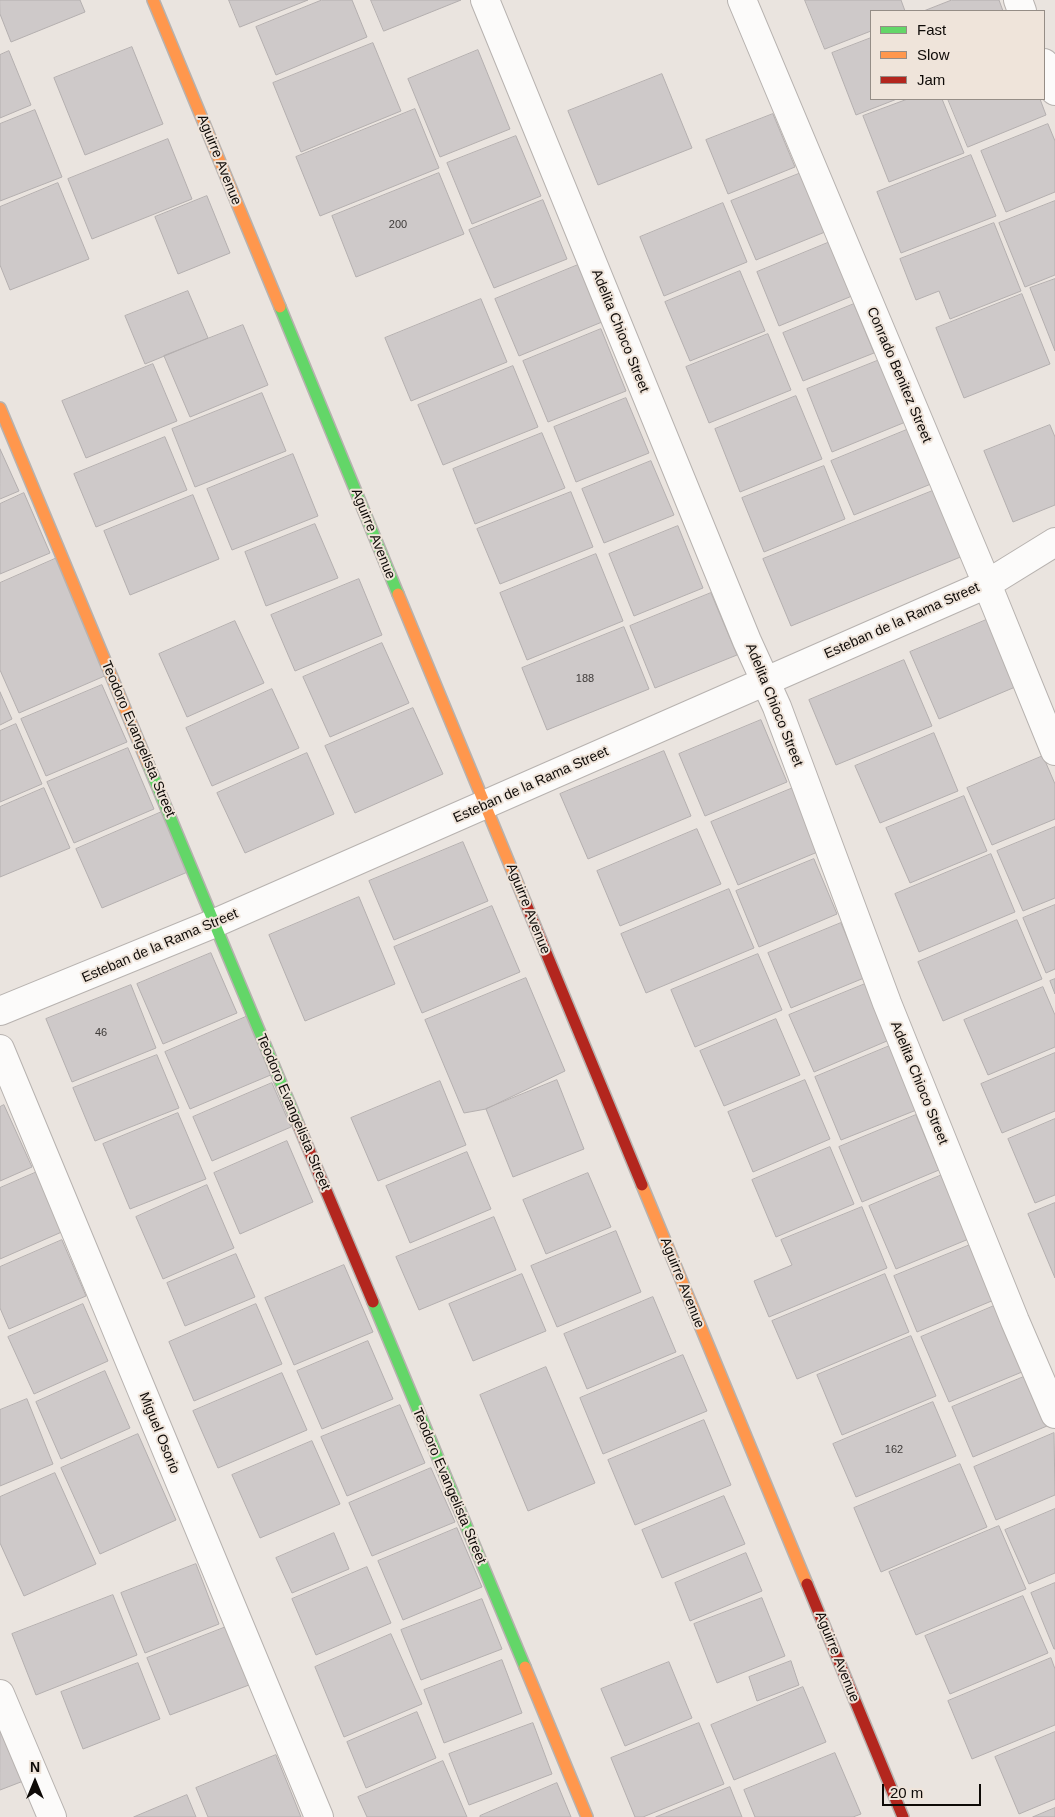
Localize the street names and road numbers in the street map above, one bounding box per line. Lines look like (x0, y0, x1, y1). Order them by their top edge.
street label: Aguirre Avenue (193, 112, 245, 208)
street label: Adelita Chioco Street (588, 267, 652, 395)
street label: Conrado Benitez Street (863, 305, 935, 445)
street label: Aguirre Avenue (347, 486, 399, 582)
street label: Esteban de la Rama Street (822, 579, 982, 663)
street label: Adelita Chioco Street (742, 641, 806, 769)
street label: Teodoro Evangelista Street (97, 658, 179, 820)
street label: Esteban de la Rama Street (451, 743, 611, 827)
street label: Aguirre Avenue (502, 861, 554, 957)
street label: Esteban de la Rama Street (79, 905, 241, 987)
street label: Adelita Chioco Street (887, 1019, 951, 1147)
street label: Teodoro Evangelista Street (252, 1031, 334, 1193)
street label: Aguirre Avenue (656, 1235, 708, 1331)
street label: Miguel Osorio (135, 1390, 183, 1476)
street label: Teodoro Evangelista Street (408, 1405, 490, 1567)
street label: Aguirre Avenue (811, 1609, 863, 1705)

